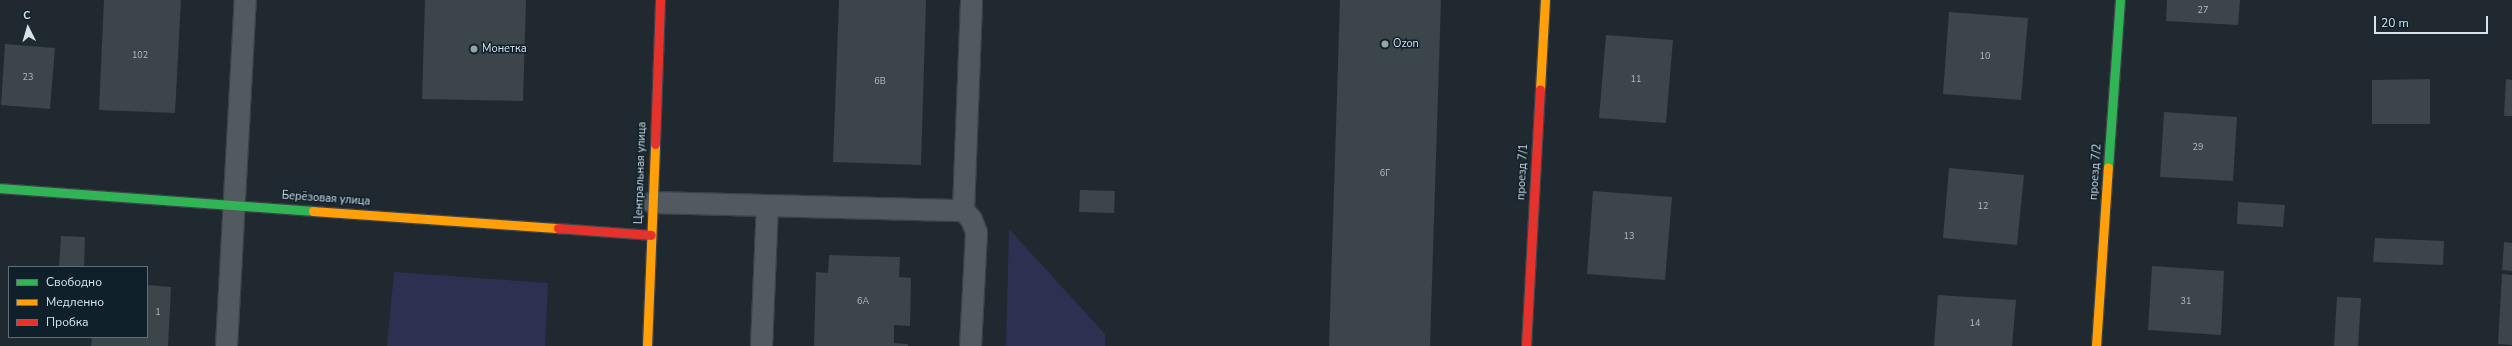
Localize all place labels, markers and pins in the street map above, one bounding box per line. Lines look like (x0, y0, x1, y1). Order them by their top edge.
place label: Ozon (1393, 37, 1419, 51)
marker: Ozon (1380, 39, 1390, 49)
place label: Монетка (482, 42, 527, 56)
marker: Монетка (469, 44, 479, 54)

